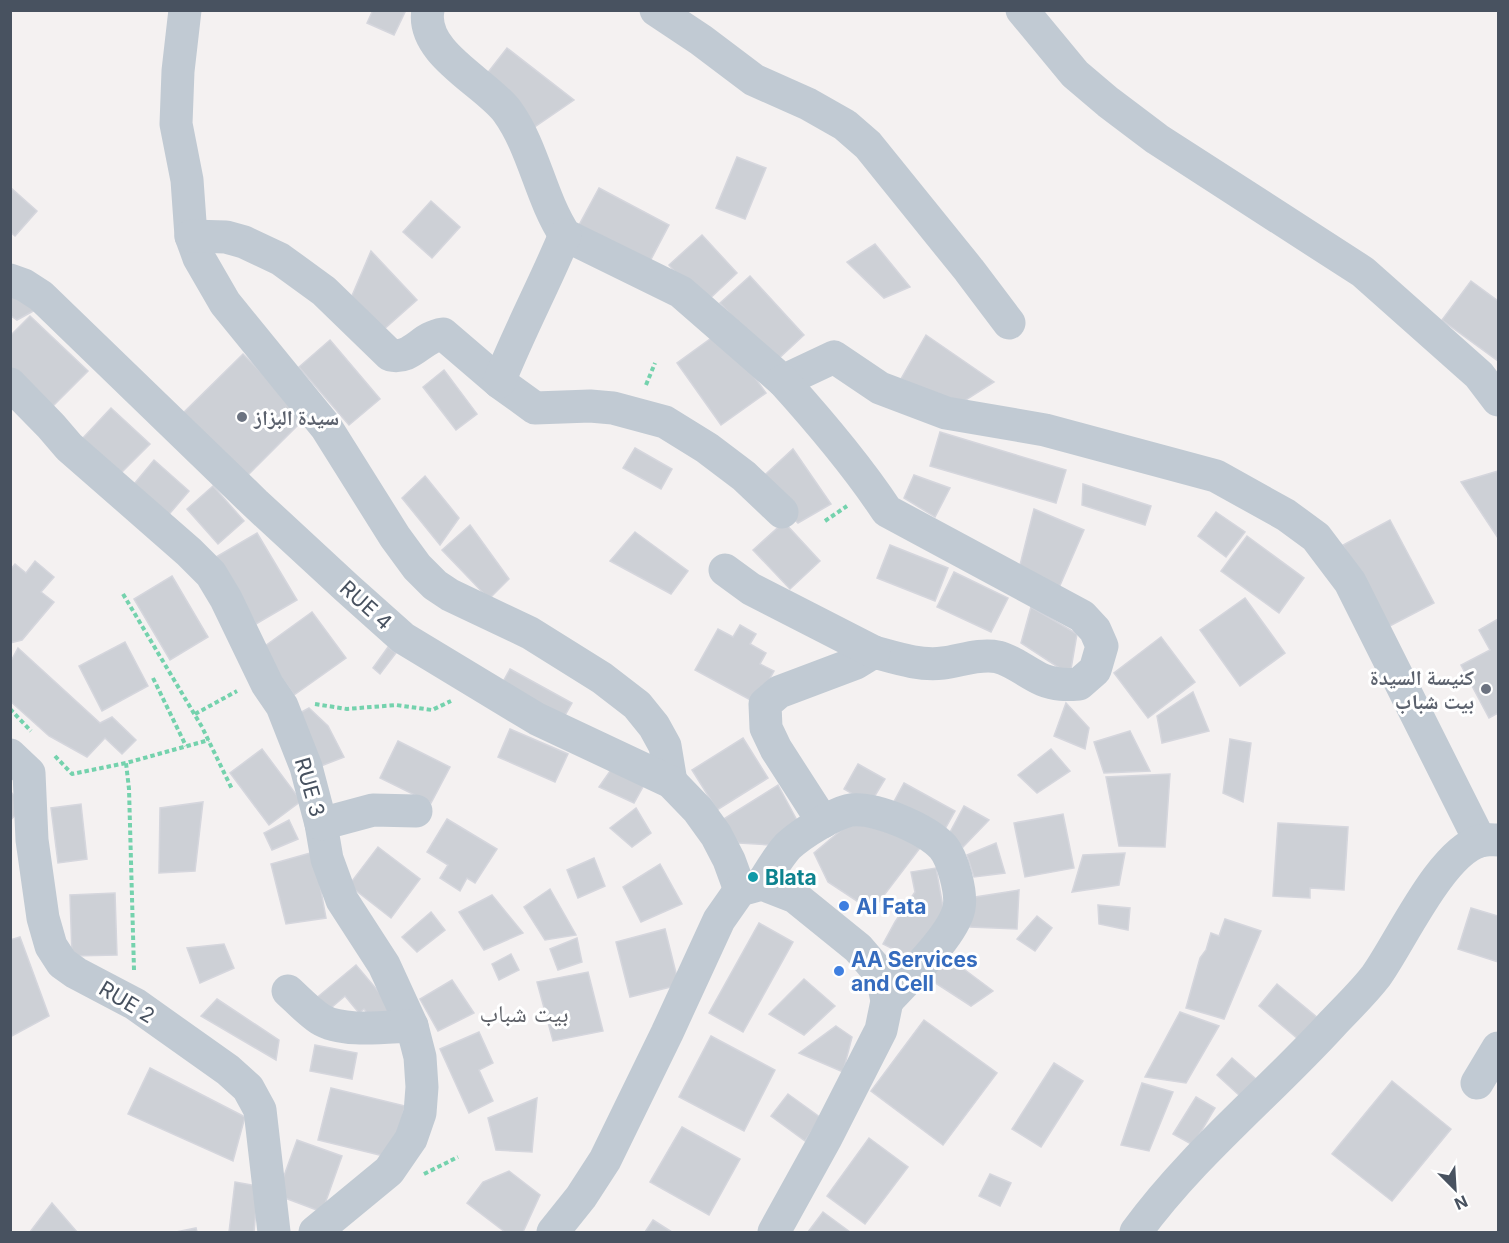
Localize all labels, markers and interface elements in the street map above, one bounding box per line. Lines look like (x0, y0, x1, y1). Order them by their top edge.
place label: سيدة البزاز (253, 405, 339, 430)
marker: سيدة البزاز (235, 410, 249, 424)
street label: RUE 4 (335, 575, 397, 635)
place label: كنيسة السيدة بيت شباب (1370, 665, 1474, 714)
marker: كنيسة السيدة بيت شباب (1479, 682, 1493, 696)
street label: RUE 3 (290, 754, 330, 820)
place label: Blata (765, 865, 817, 890)
marker: Blata (746, 870, 760, 884)
place label: Al Fata (856, 894, 927, 919)
marker: Al Fata (837, 899, 851, 913)
place label: AA Services and Cell (851, 947, 978, 996)
marker: AA Services and Cell (832, 964, 846, 978)
street label: RUE 2 (95, 976, 159, 1028)
district label: بيت شباب (480, 999, 569, 1028)
north arrow (1425, 1159, 1485, 1219)
text: N (1451, 1191, 1471, 1214)

